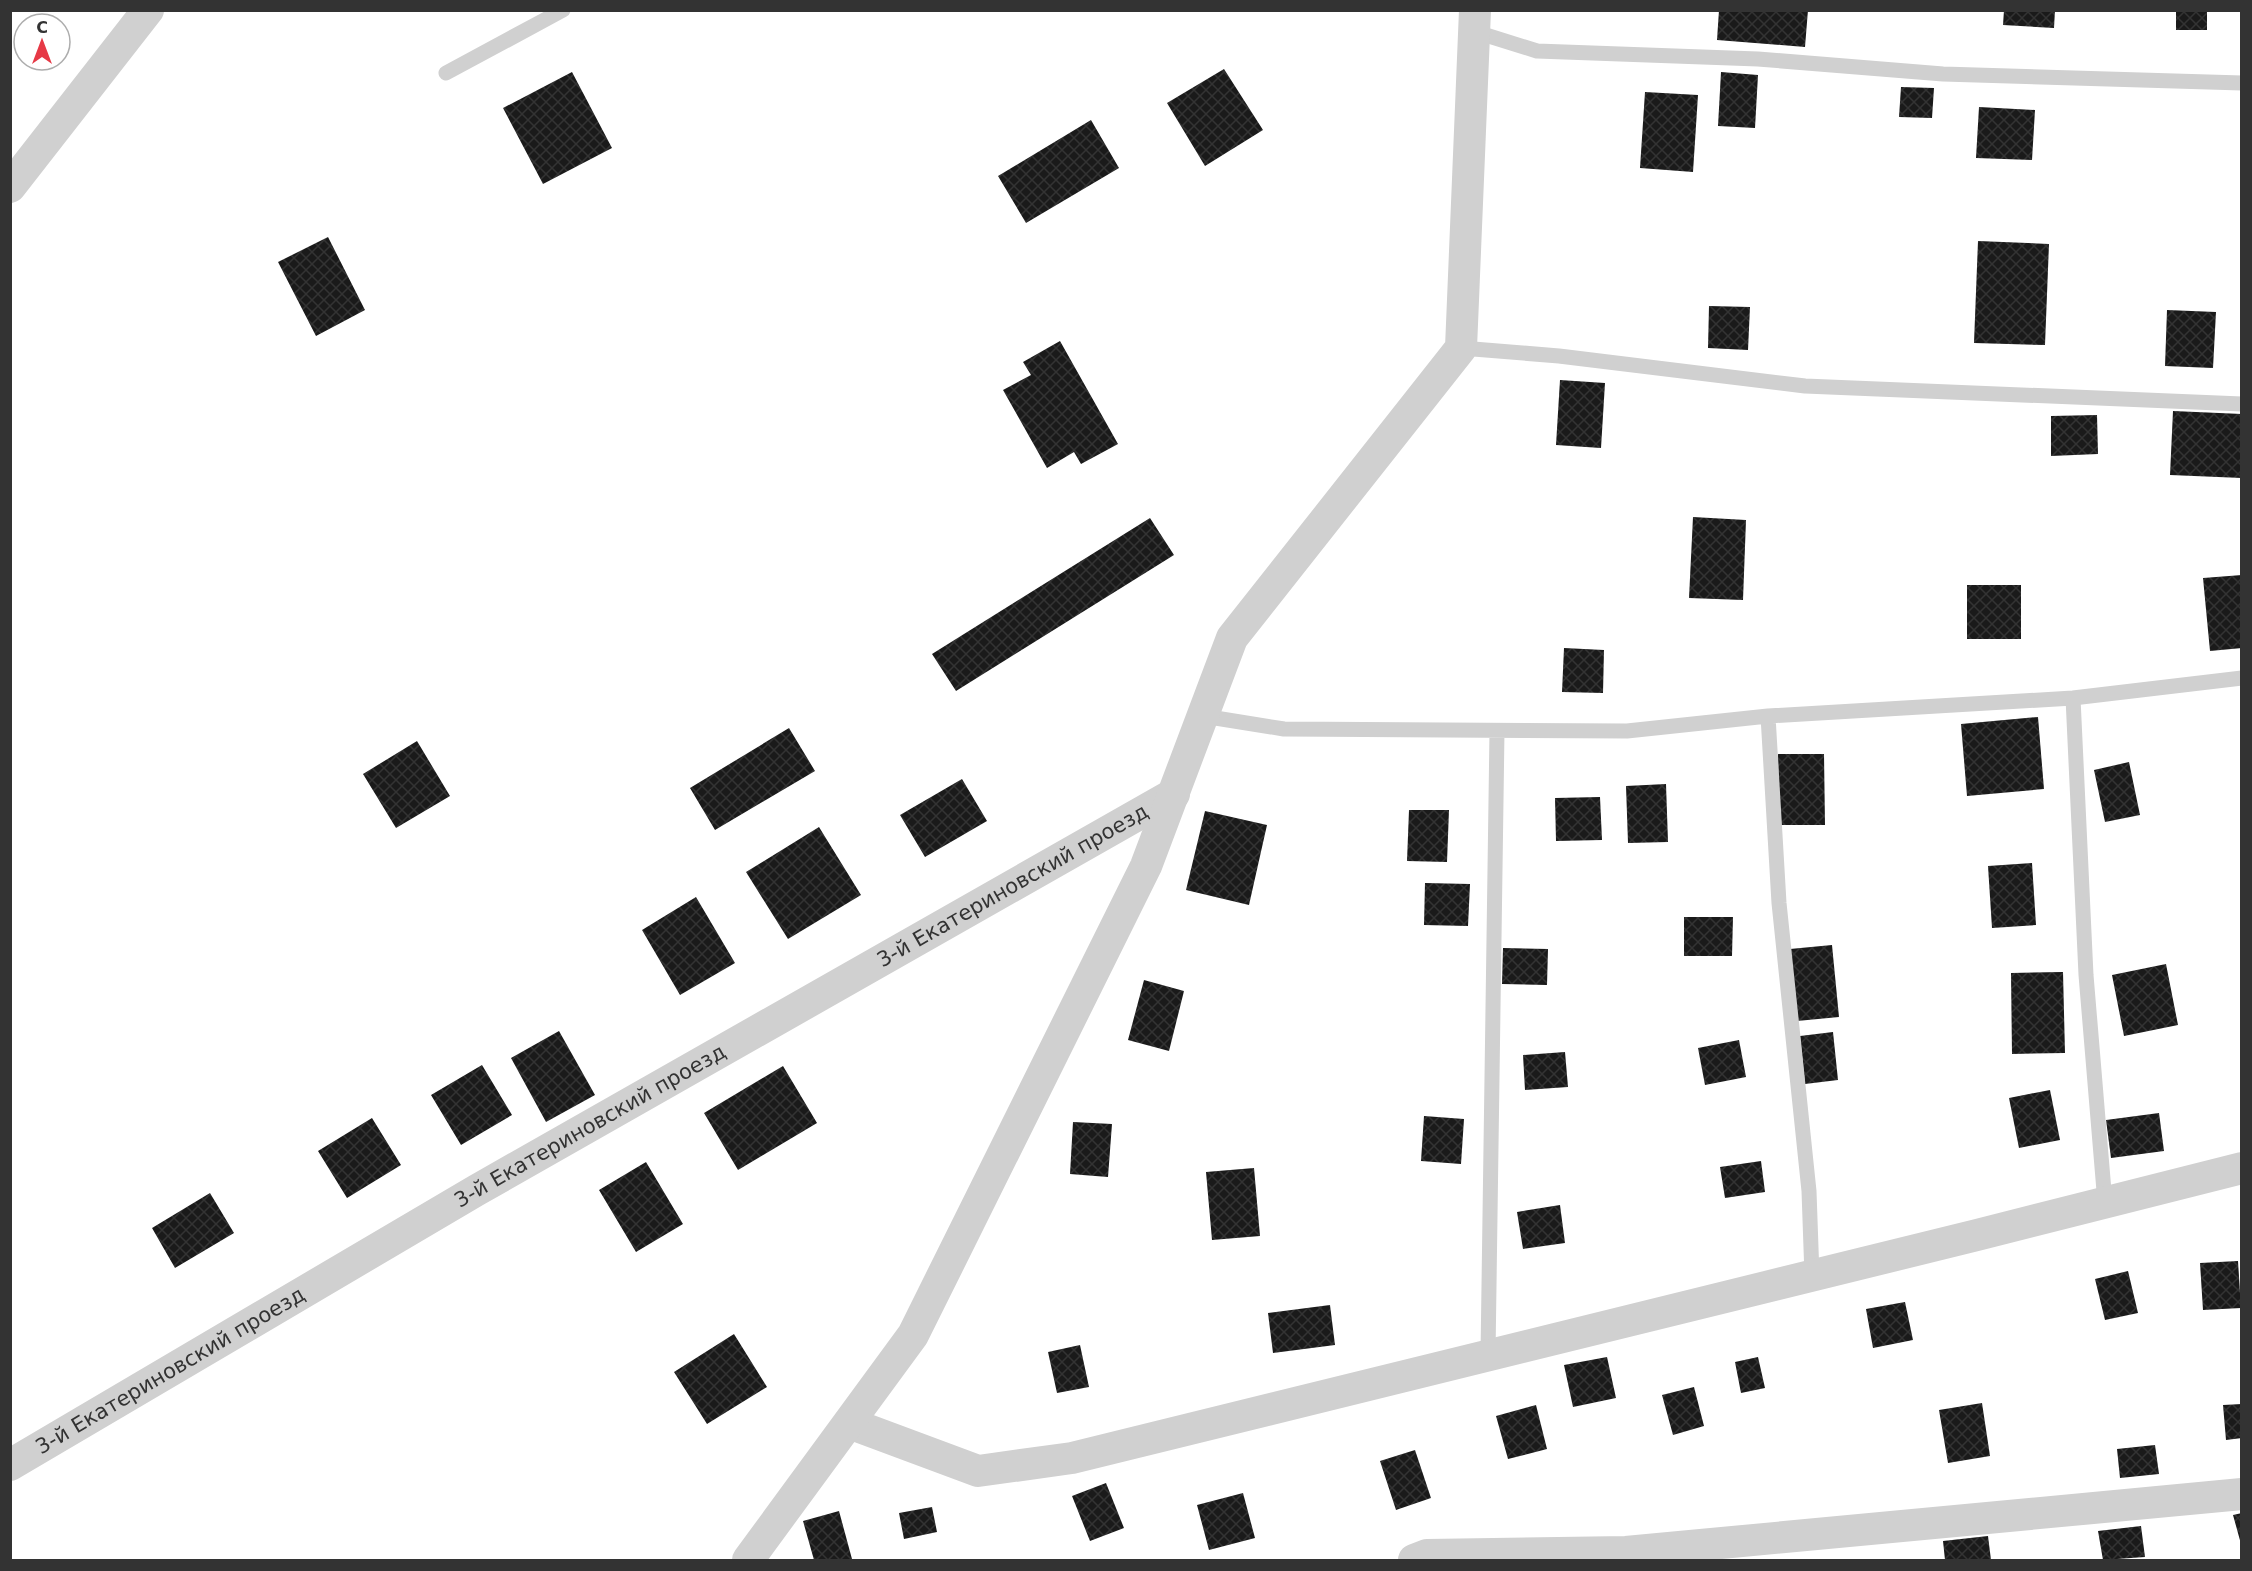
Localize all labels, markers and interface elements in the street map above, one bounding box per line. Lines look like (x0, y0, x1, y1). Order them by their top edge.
north arrow (12, 12, 72, 72)
text: С (36, 18, 48, 37)
street label: 3-й Екатериновский проезд (873, 799, 1152, 972)
street label: 3-й Екатериновский проезд (450, 1039, 730, 1213)
street label: 3-й Екатериновский проезд (31, 1282, 309, 1459)

